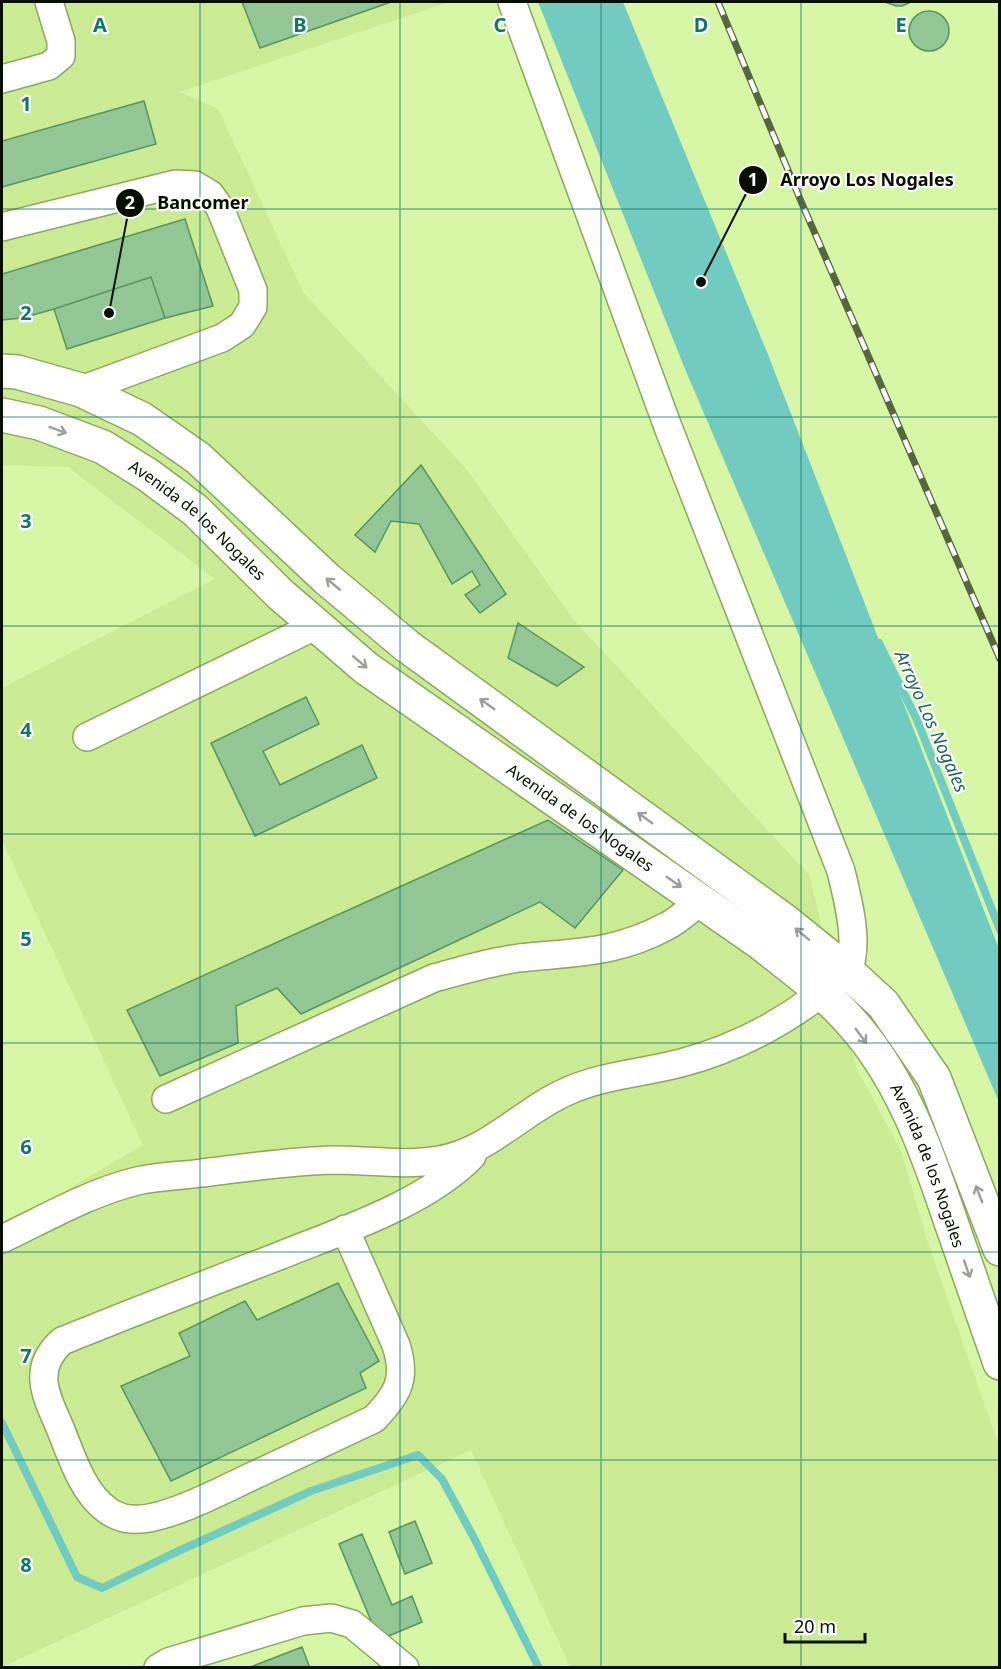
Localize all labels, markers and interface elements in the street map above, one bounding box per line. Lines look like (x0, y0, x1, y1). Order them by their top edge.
text: A (93, 11, 107, 38)
text: B (293, 11, 307, 38)
text: C (494, 11, 507, 38)
text: D (694, 11, 708, 38)
text: E (895, 11, 907, 38)
text: 1 (20, 90, 32, 117)
callout: Arroyo Los Nogales (738, 162, 965, 198)
text: 1 (748, 167, 758, 191)
text: Arroyo Los Nogales (780, 167, 954, 191)
callout: Bancomer (115, 185, 261, 221)
text: 2 (125, 190, 135, 214)
text: Bancomer (157, 190, 249, 214)
text: 2 (20, 299, 32, 326)
one-way arrow (48, 425, 67, 436)
street label: Avenida de los Nogales (125, 455, 271, 585)
text: 3 (20, 507, 32, 534)
one-way arrow (326, 577, 341, 591)
water label: Arroyo Los Nogales (889, 644, 974, 796)
one-way arrow (352, 655, 367, 669)
one-way arrow (479, 698, 495, 710)
text: 4 (20, 716, 32, 743)
street label: Avenida de los Nogales (502, 758, 658, 876)
one-way arrow (637, 812, 653, 824)
one-way arrow (665, 876, 682, 888)
text: 5 (20, 925, 32, 952)
one-way arrow (794, 928, 810, 941)
one-way arrow (855, 1027, 868, 1043)
street label: Avenida de los Nogales (885, 1079, 970, 1250)
text: 6 (20, 1133, 32, 1160)
one-way arrow (973, 1185, 984, 1204)
one-way arrow (963, 1259, 974, 1278)
text: 7 (20, 1342, 32, 1369)
text: 8 (20, 1551, 32, 1578)
scale bar (785, 1606, 864, 1644)
text: 20 m (794, 1614, 836, 1638)

